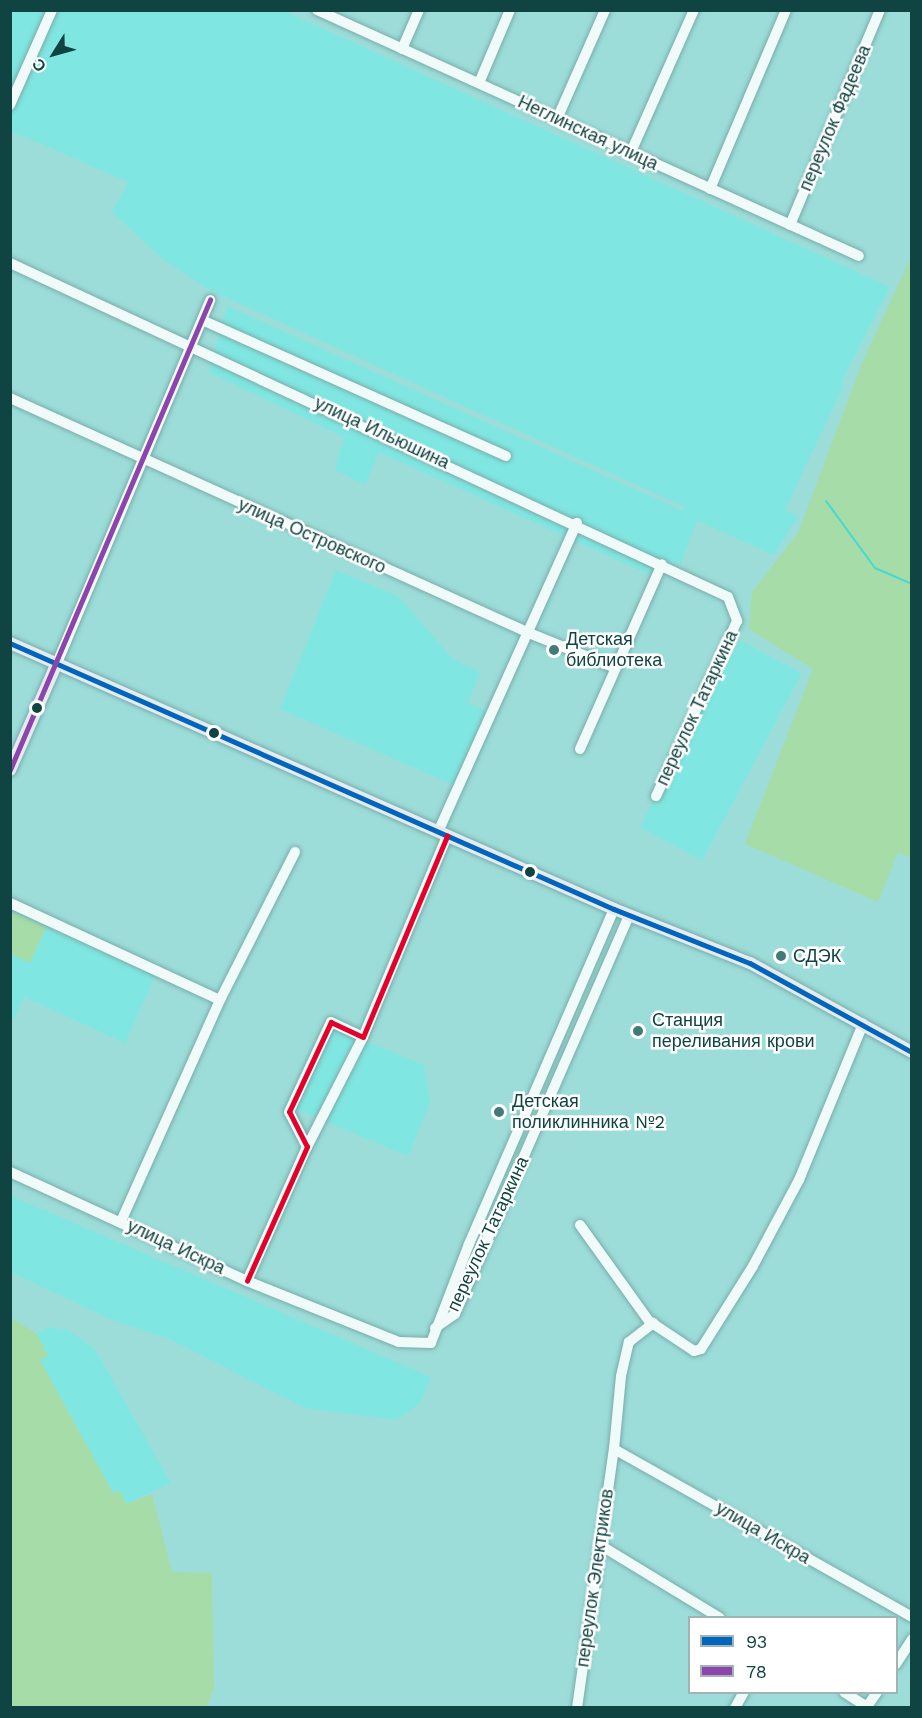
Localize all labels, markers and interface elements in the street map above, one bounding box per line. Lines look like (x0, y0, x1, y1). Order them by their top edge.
north arrow (24, 24, 84, 84)
street label: переулок Фадеева (794, 42, 876, 194)
text: С (28, 55, 50, 75)
street label: Неглинская улица (514, 91, 662, 175)
street label: улица Ильюшина (311, 392, 453, 474)
street label: улица Островского (235, 494, 389, 578)
street label: переулок Татаркина (652, 627, 742, 789)
place label: Детская библиотека (566, 629, 662, 672)
marker: Детская библиотека (547, 643, 561, 657)
unlabelled marker (31, 702, 43, 714)
unlabelled marker (208, 727, 220, 739)
unlabelled marker (524, 866, 536, 878)
place label: СДЭК (793, 945, 841, 967)
marker: СДЭК (774, 949, 788, 963)
place label: Станция переливания крови (652, 1010, 815, 1052)
marker: Станция переливания крови (629, 1022, 647, 1040)
place label: Детская поликлинника №2 (512, 1091, 665, 1134)
marker: Детская поликлинника №2 (490, 1103, 508, 1121)
street label: переулок Татаркина (443, 1153, 533, 1315)
street label: улица Искра (124, 1215, 228, 1279)
street label: переулок Электриков (572, 1487, 618, 1669)
street label: улица Искра (712, 1497, 814, 1569)
legend (688, 1616, 898, 1694)
text: 93 (746, 1631, 767, 1652)
text: 78 (746, 1661, 767, 1682)

